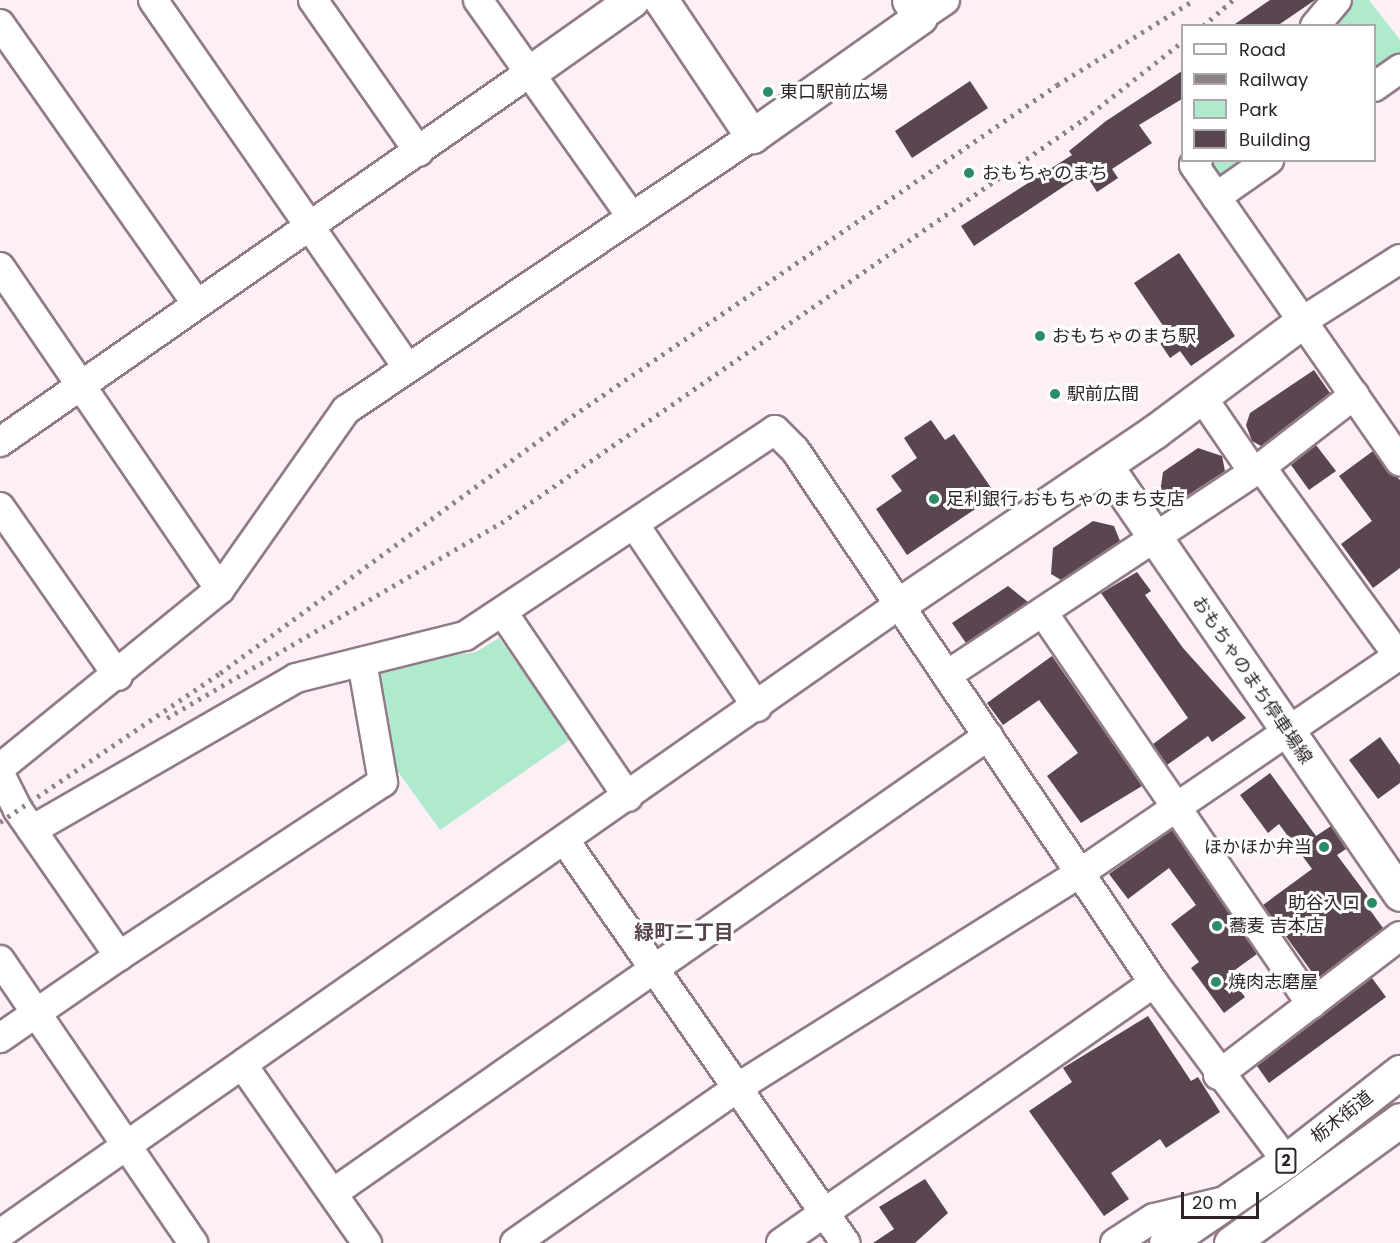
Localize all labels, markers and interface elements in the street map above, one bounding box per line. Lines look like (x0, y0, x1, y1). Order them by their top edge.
legend (1181, 24, 1376, 162)
text: Road (1239, 37, 1286, 62)
text: Railway (1239, 67, 1308, 92)
place label: 東口駅前広場 (780, 81, 888, 103)
marker: 東口駅前広場 (761, 85, 775, 99)
text: Park (1239, 97, 1278, 122)
text: Building (1239, 127, 1311, 152)
place label: おもちゃのまち (982, 162, 1108, 184)
marker: おもちゃのまち (960, 164, 978, 182)
place label: おもちゃのまち駅 (1052, 325, 1196, 347)
marker: おもちゃのまち駅 (1033, 329, 1047, 343)
place label: 駅前広間 (1067, 383, 1139, 405)
marker: 駅前広間 (1048, 387, 1062, 401)
place label: 足利銀行 おもちゃのまち支店 (946, 488, 1185, 510)
marker: 足利銀行 おもちゃのまち支店 (927, 492, 941, 506)
street label: おもちゃのまち停車場線 (1188, 592, 1316, 768)
place label: ほかほか弁当 (1204, 836, 1312, 858)
marker: ほかほか弁当 (1317, 840, 1331, 854)
place label: 助谷入口 (1288, 892, 1360, 914)
marker: 助谷入口 (1365, 896, 1379, 910)
place label: 蕎麦 吉本店 (1229, 915, 1324, 937)
marker: 蕎麦 吉本店 (1210, 919, 1224, 933)
district label: 緑町二丁目 (634, 920, 734, 944)
place label: 焼肉志磨屋 (1228, 971, 1318, 993)
marker: 焼肉志磨屋 (1209, 975, 1223, 989)
street label: 栃木街道 (1307, 1086, 1377, 1148)
road number: 2 (1274, 1148, 1298, 1174)
scale bar (1184, 1180, 1262, 1218)
text: 20 m (1192, 1190, 1237, 1215)

